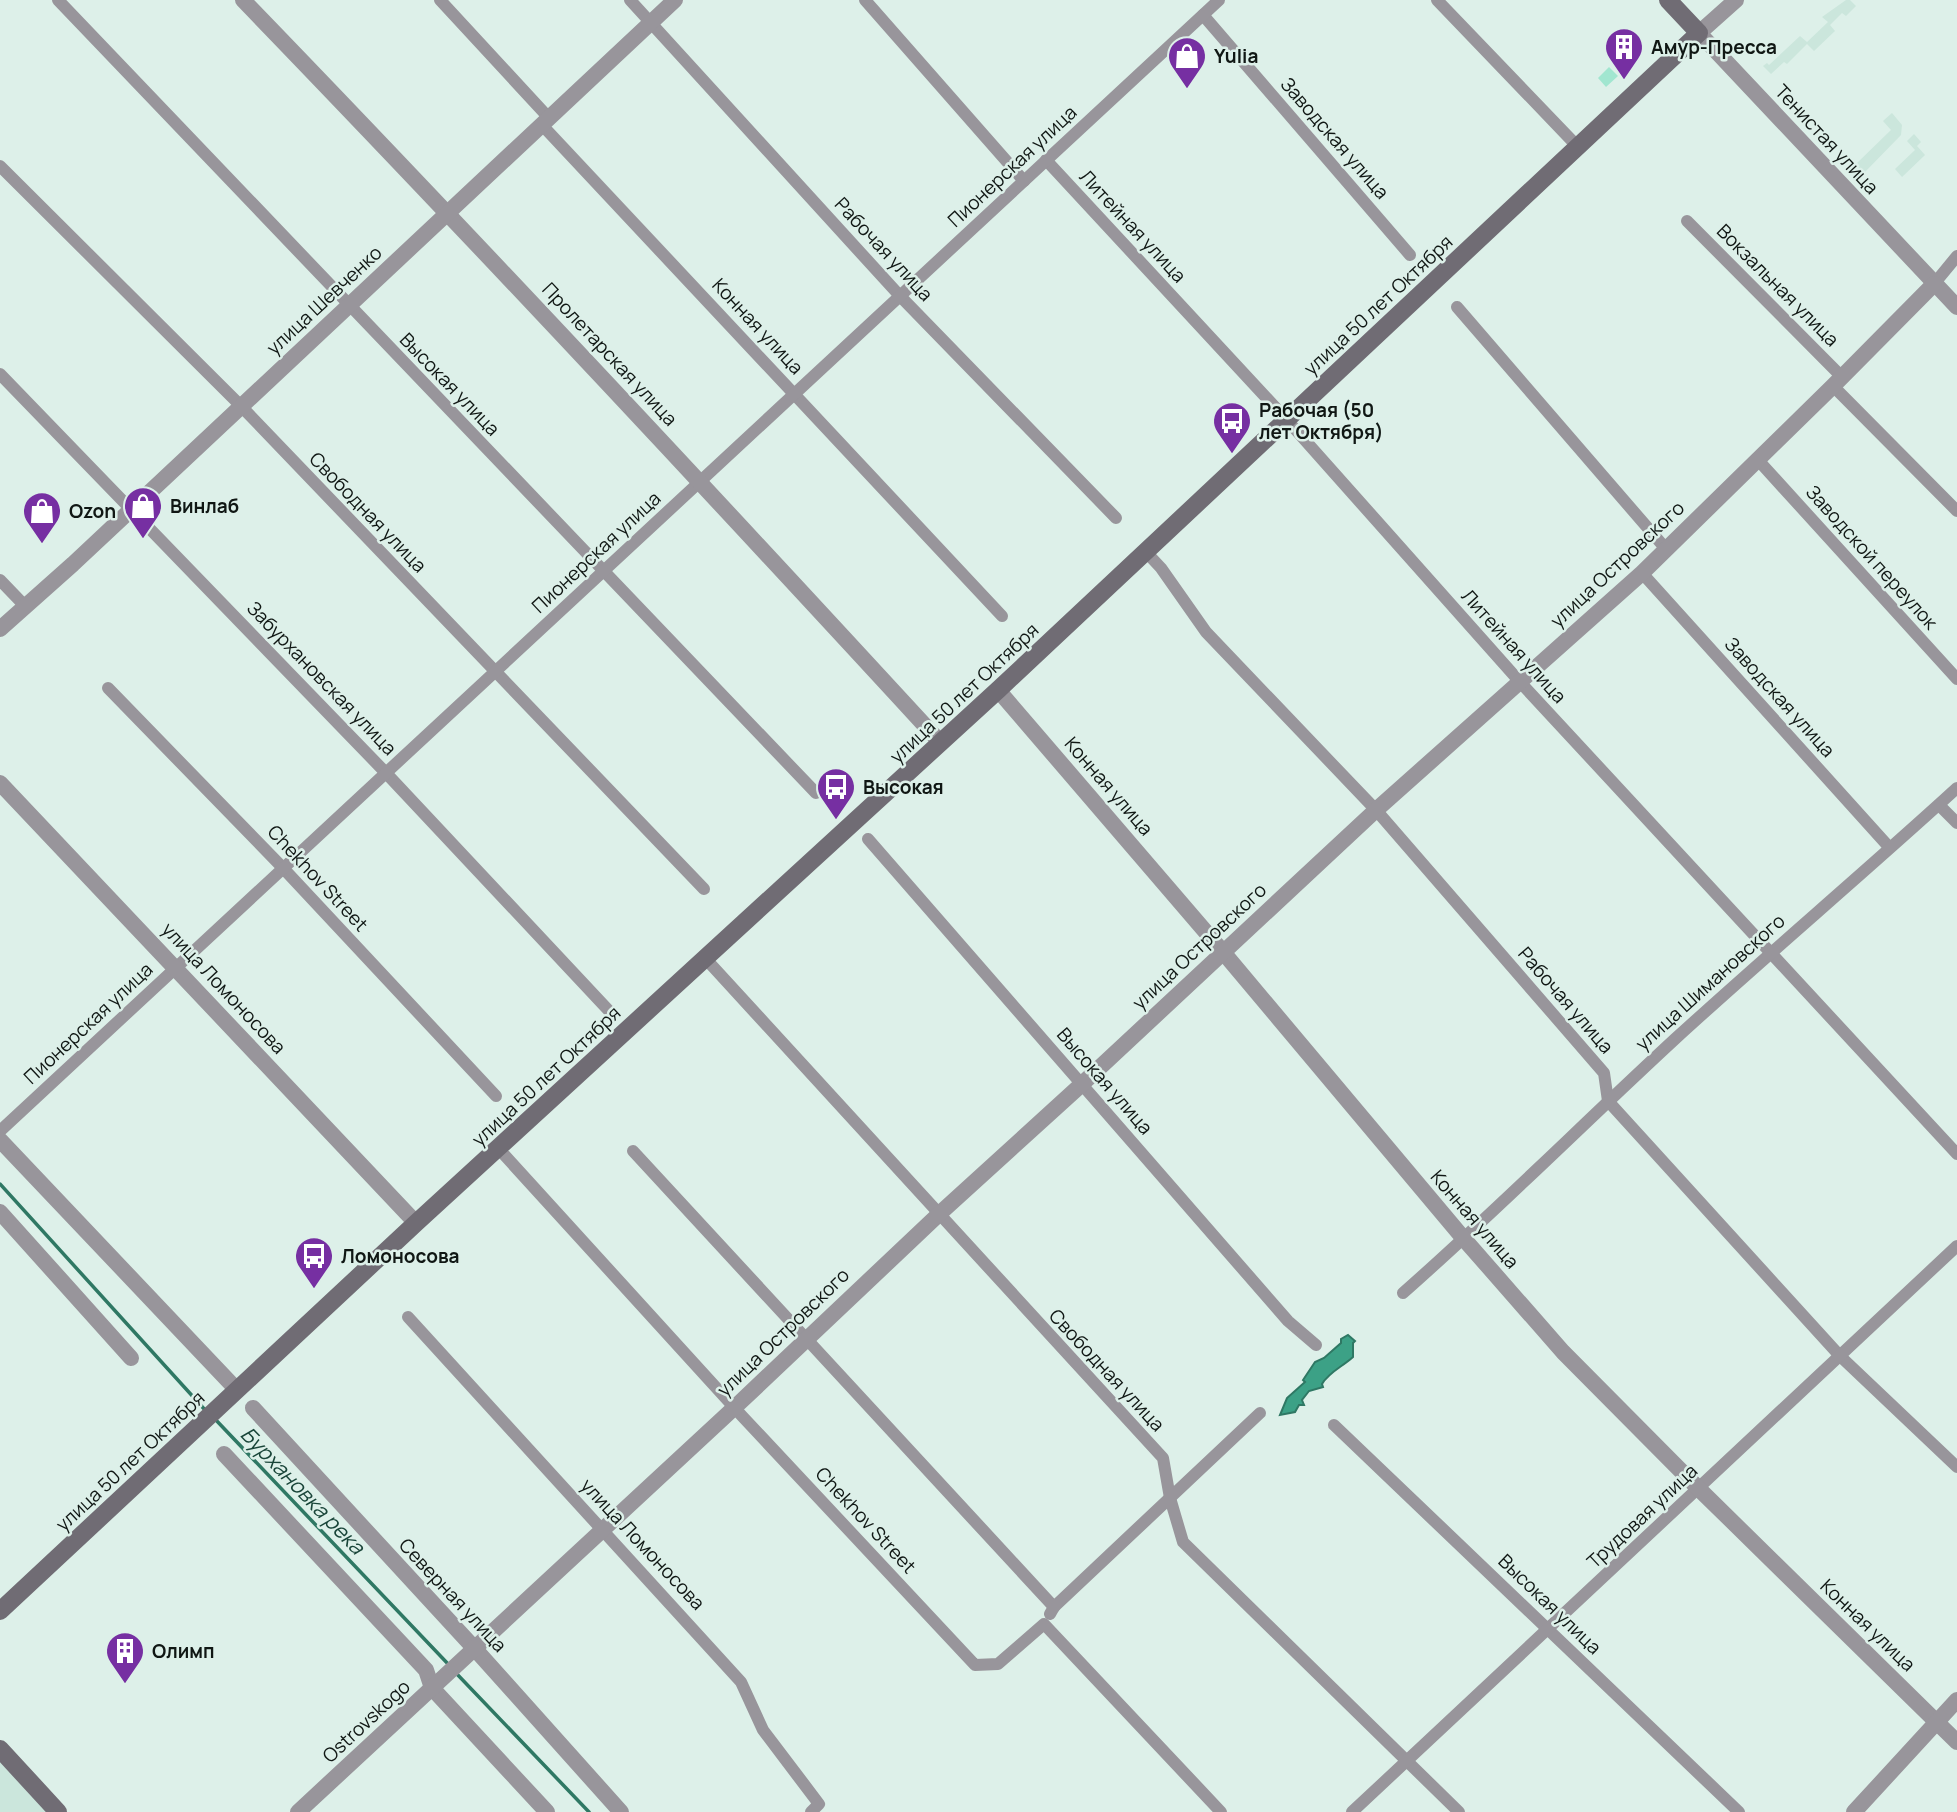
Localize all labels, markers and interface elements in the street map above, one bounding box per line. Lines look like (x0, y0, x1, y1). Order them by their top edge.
building icon: Амур-Пресса (1603, 26, 1645, 81)
place label: Амур-Пресса (1651, 34, 1777, 60)
shop icon: Yulia (1166, 35, 1208, 90)
place label: Yulia (1214, 43, 1258, 69)
street label: Заводская улица (1275, 72, 1395, 204)
street label: Тенистая улица (1769, 79, 1885, 199)
street label: Пионерская улица (942, 99, 1082, 233)
street label: Литейная улица (1074, 164, 1192, 288)
street label: Рабочая улица (829, 191, 939, 307)
street label: Вокзальная улица (1711, 218, 1845, 352)
street label: улица 50 лет Октября (1298, 229, 1458, 381)
street label: улица Шевченко (261, 240, 387, 360)
street label: Конная улица (707, 272, 809, 380)
street label: Пролетарская улица (537, 277, 683, 431)
street label: Высокая улица (394, 327, 506, 441)
place label: Рабочая (50 лет Октября) (1259, 397, 1384, 445)
bus stop icon: Рабочая (50 лет Октября) (1211, 400, 1253, 455)
street label: Свободная улица (304, 446, 432, 578)
street label: Заводской переулок (1800, 479, 1944, 635)
shop icon: Винлаб (122, 485, 164, 540)
street label: Пионерская улица (526, 485, 666, 619)
shop icon: Ozon (21, 490, 63, 545)
place label: Винлаб (170, 493, 239, 519)
street label: улица Островского (1544, 495, 1690, 633)
place label: Ozon (69, 498, 116, 524)
street label: Литейная улица (1456, 583, 1572, 709)
street label: Забурхановская улица (242, 595, 402, 761)
street label: улица 50 лет Октября (884, 617, 1044, 769)
street label: Заводская улица (1719, 631, 1841, 763)
street label: Конная улица (1059, 731, 1159, 841)
bus stop icon: Высокая (815, 766, 857, 821)
place label: Высокая (863, 774, 944, 800)
street label: Chekhov Street (262, 819, 374, 937)
street label: улица Островского (1126, 877, 1272, 1015)
street label: улица Шимановского (1630, 908, 1790, 1056)
street label: улица Ломоносова (156, 917, 292, 1059)
street label: Рабочая улица (1512, 941, 1620, 1059)
street label: Пионерская улица (18, 956, 158, 1090)
street label: улица 50 лет Октября (466, 1000, 626, 1152)
street label: Высокая улица (1051, 1022, 1159, 1140)
street label: Конная улица (1425, 1164, 1525, 1274)
bus stop icon: Ломоносова (293, 1235, 335, 1290)
place label: Ломоносова (341, 1243, 460, 1269)
street label: улица Островского (711, 1262, 855, 1402)
street label: Свободная улица (1043, 1303, 1171, 1437)
street label: улица 50 лет Октября (50, 1385, 210, 1537)
water label: Бурхановка река (235, 1420, 372, 1561)
street label: Трудовая улица (1581, 1458, 1703, 1574)
street label: Chekhov Street (810, 1461, 922, 1579)
street label: улица Ломоносова (575, 1473, 711, 1615)
street label: Северная улица (393, 1532, 513, 1658)
street label: Высокая улица (1493, 1548, 1607, 1660)
street label: Конная улица (1815, 1573, 1921, 1677)
building icon: Олимп (104, 1630, 146, 1685)
place label: Олимп (152, 1638, 215, 1664)
street label: Ostrovskogo (317, 1674, 415, 1768)

